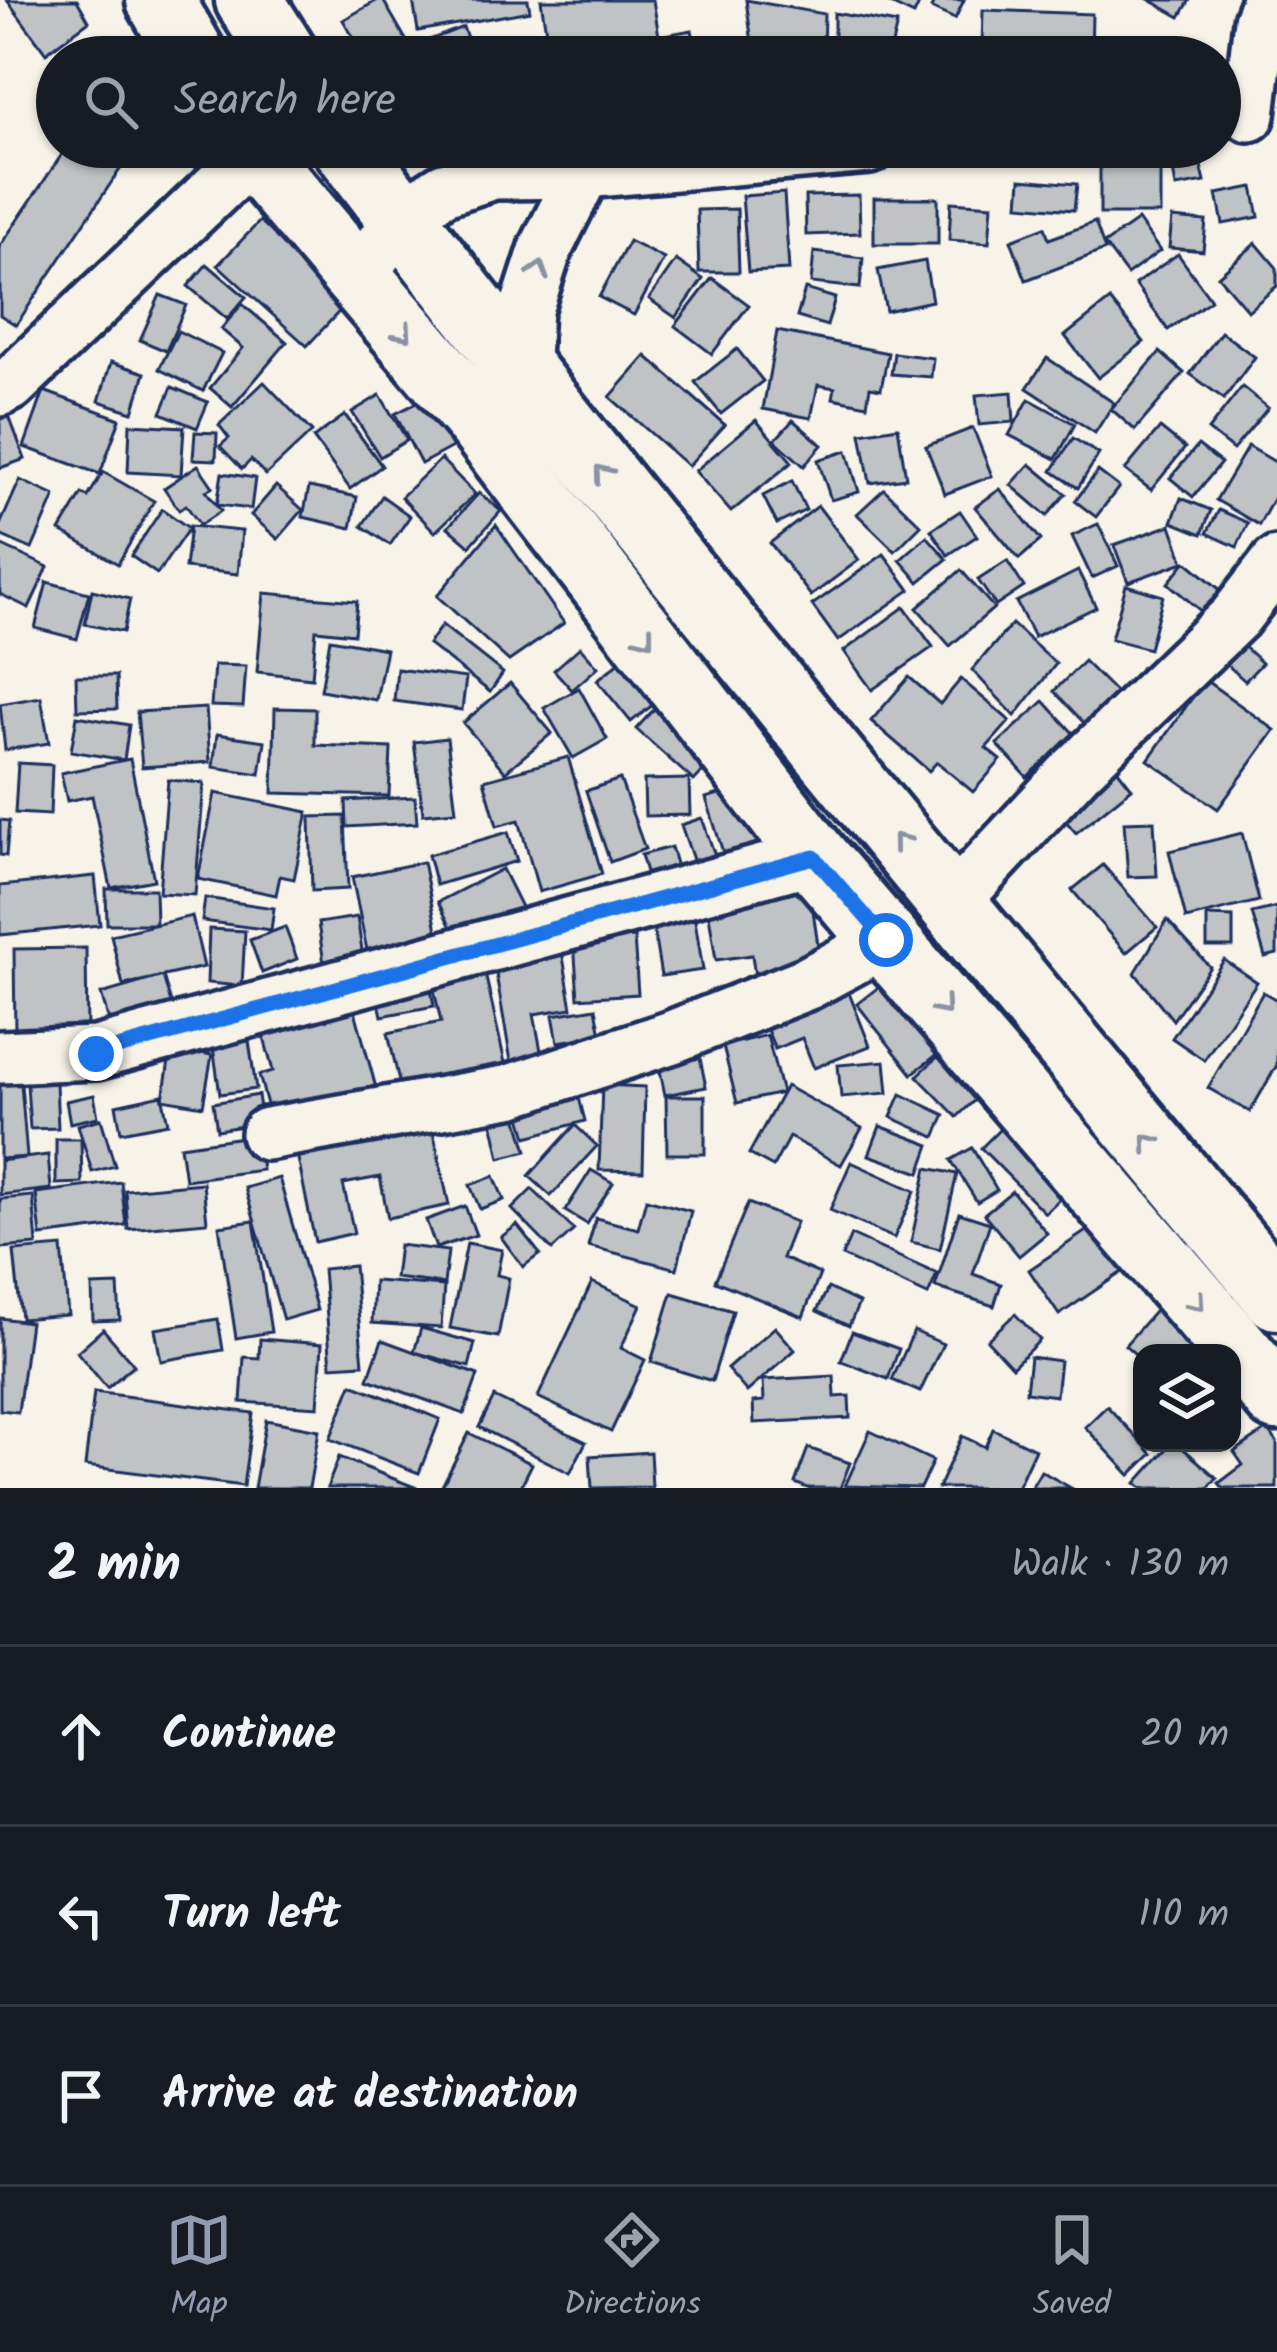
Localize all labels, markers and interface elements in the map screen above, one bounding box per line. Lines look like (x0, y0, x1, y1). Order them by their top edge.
search box (36, 36, 1241, 168)
text: Search here (174, 66, 396, 138)
icon: search (78, 69, 144, 135)
one-way arrow (525, 260, 550, 281)
one-way arrow (389, 319, 411, 341)
one-way arrow (594, 465, 616, 487)
one-way arrow (632, 625, 653, 647)
one-way arrow (893, 833, 914, 855)
route start (859, 913, 913, 967)
one-way arrow (928, 993, 950, 1015)
route end (69, 1027, 123, 1081)
one-way arrow (1141, 1134, 1163, 1156)
one-way arrow (1182, 1289, 1204, 1311)
map controls (1133, 1344, 1241, 1452)
button: layers (1133, 1344, 1241, 1452)
text: 2 min (48, 1526, 181, 1607)
text: Walk · 130 m (1011, 1535, 1229, 1597)
text: Continue (162, 1700, 336, 1772)
icon: ahead (48, 1703, 114, 1769)
text: 20 m (1140, 1705, 1229, 1767)
text: Turn left (162, 1880, 341, 1952)
icon: left (48, 1883, 114, 1949)
text: 110 m (1138, 1885, 1229, 1947)
text: Arrive at destination (162, 2060, 578, 2132)
icon: arrive (48, 2063, 114, 2129)
tab: Map (166, 2207, 232, 2332)
tab: Directions (564, 2207, 701, 2332)
tab: Saved (1033, 2207, 1111, 2332)

